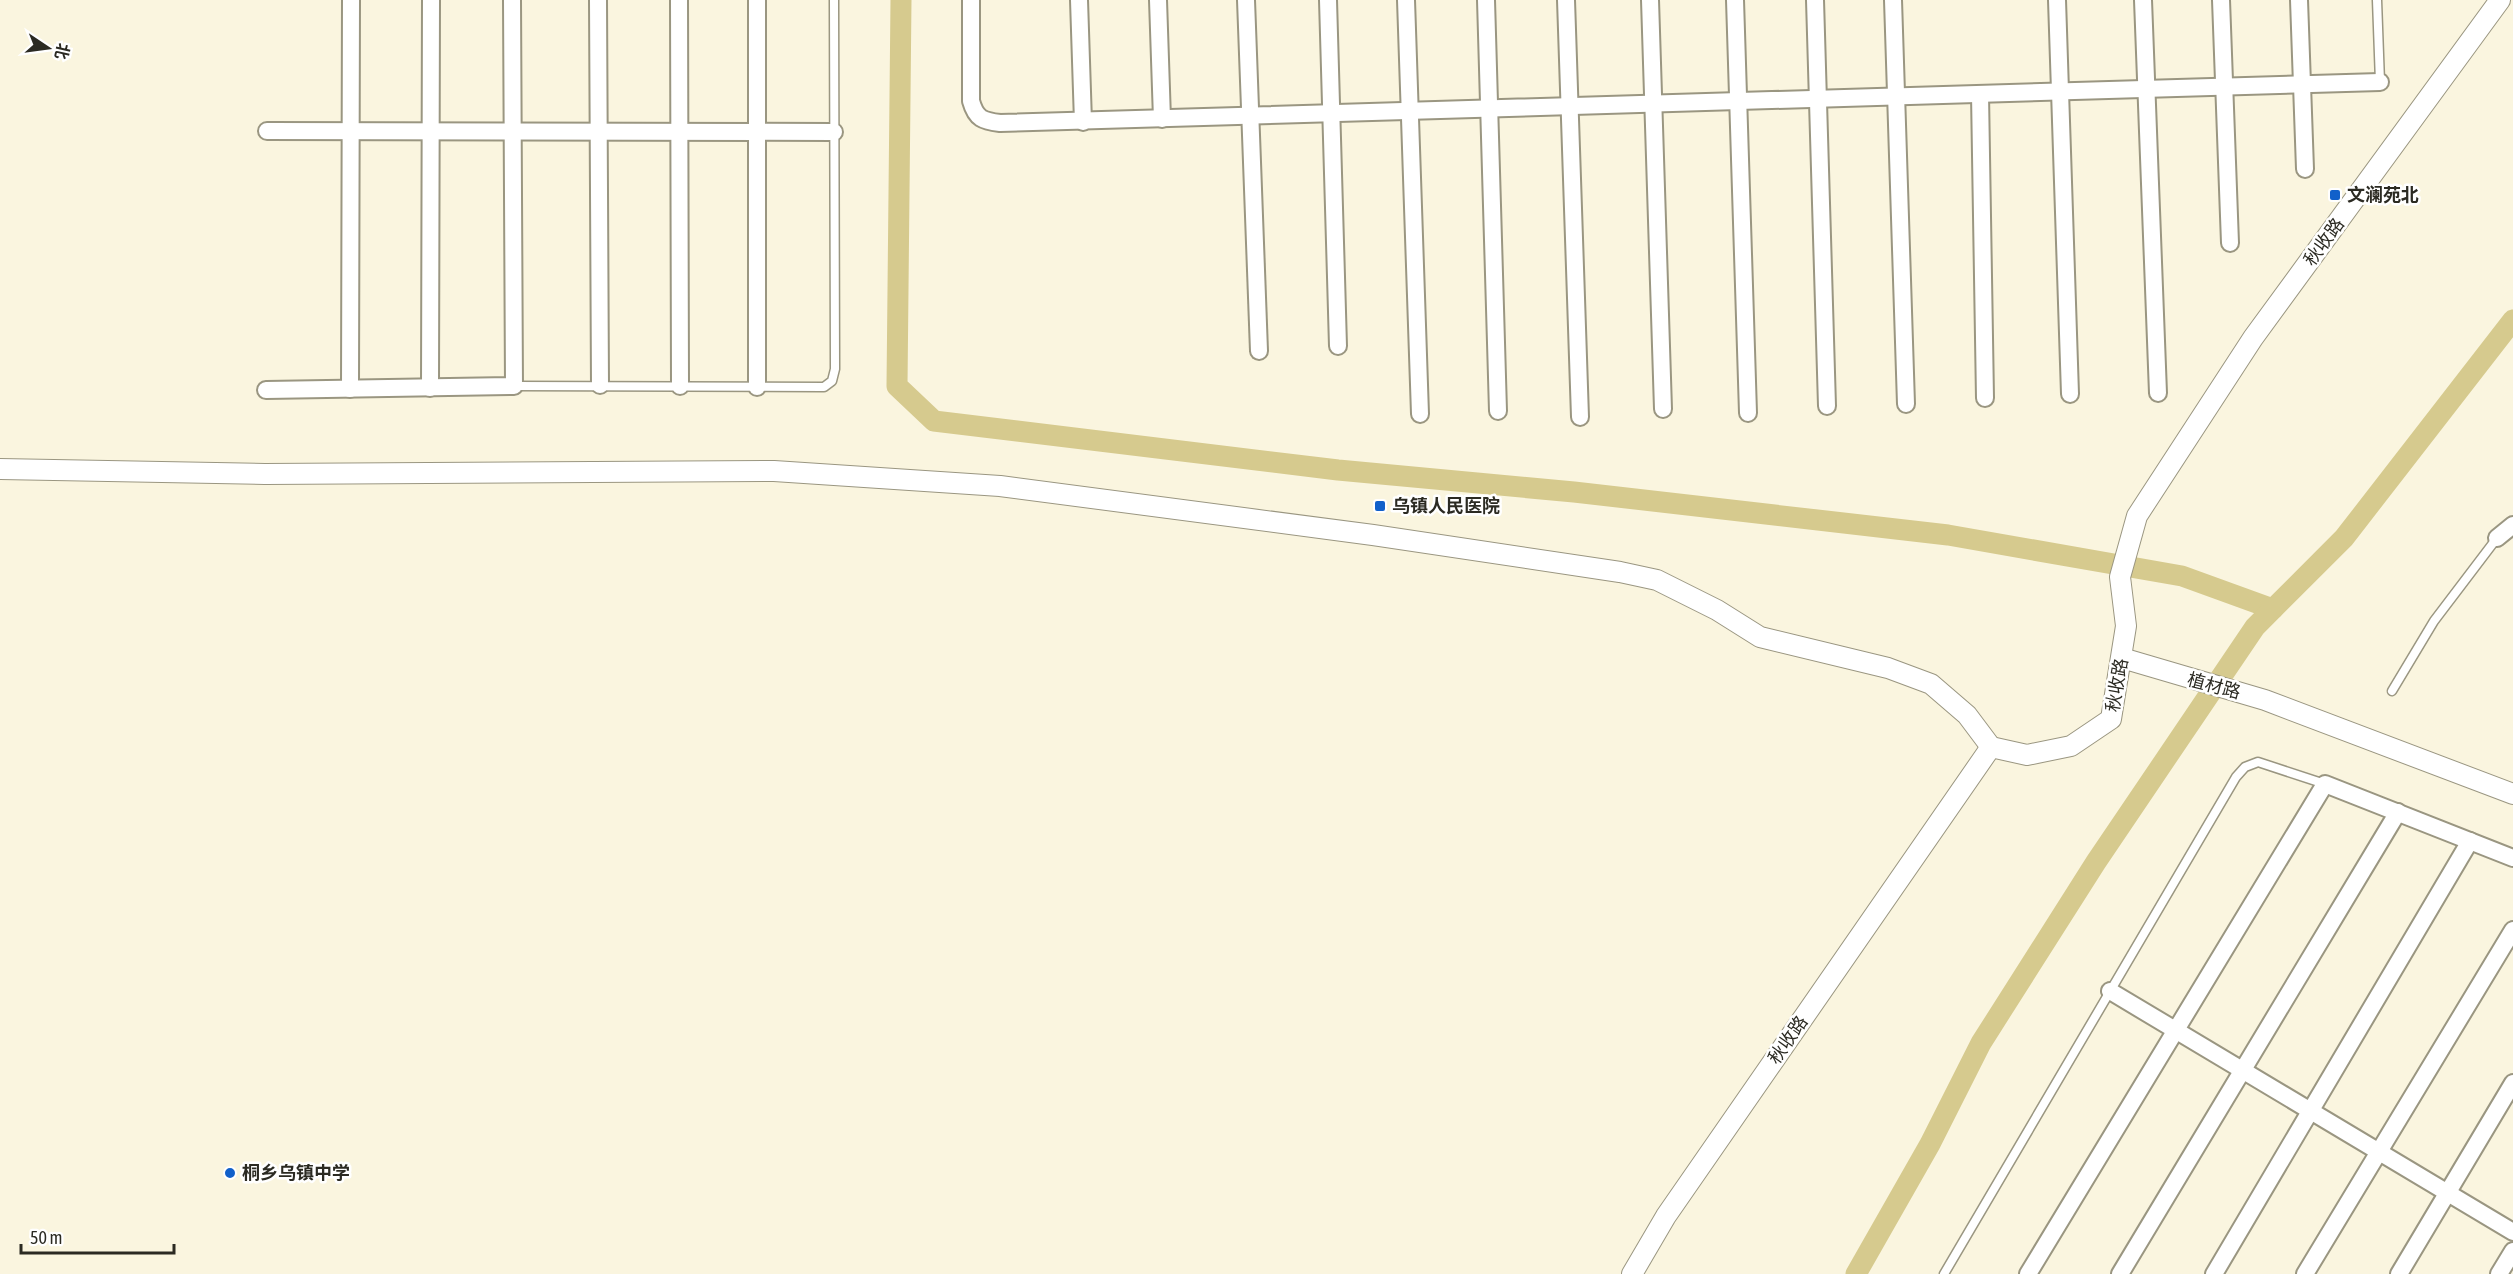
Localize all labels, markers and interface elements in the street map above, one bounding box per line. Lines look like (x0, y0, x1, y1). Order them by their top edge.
north arrow (18, 18, 78, 78)
text: 北 (52, 42, 73, 61)
place label: 文澜苑北 (2347, 184, 2419, 205)
marker: 文澜苑北 (2328, 188, 2342, 202)
street label: 秋收路 (2299, 214, 2348, 270)
place label: 乌镇人民医院 (1392, 495, 1500, 516)
marker: 乌镇人民医院 (1373, 499, 1387, 513)
street label: 秋收路 (2101, 657, 2132, 713)
street label: 植材路 (2185, 668, 2243, 703)
street label: 秋收路 (1764, 1012, 1812, 1068)
place label: 桐乡乌镇中学 (242, 1162, 350, 1183)
marker: 桐乡乌镇中学 (223, 1166, 237, 1180)
scale bar (21, 1217, 174, 1255)
text: 50 m (30, 1227, 62, 1248)

